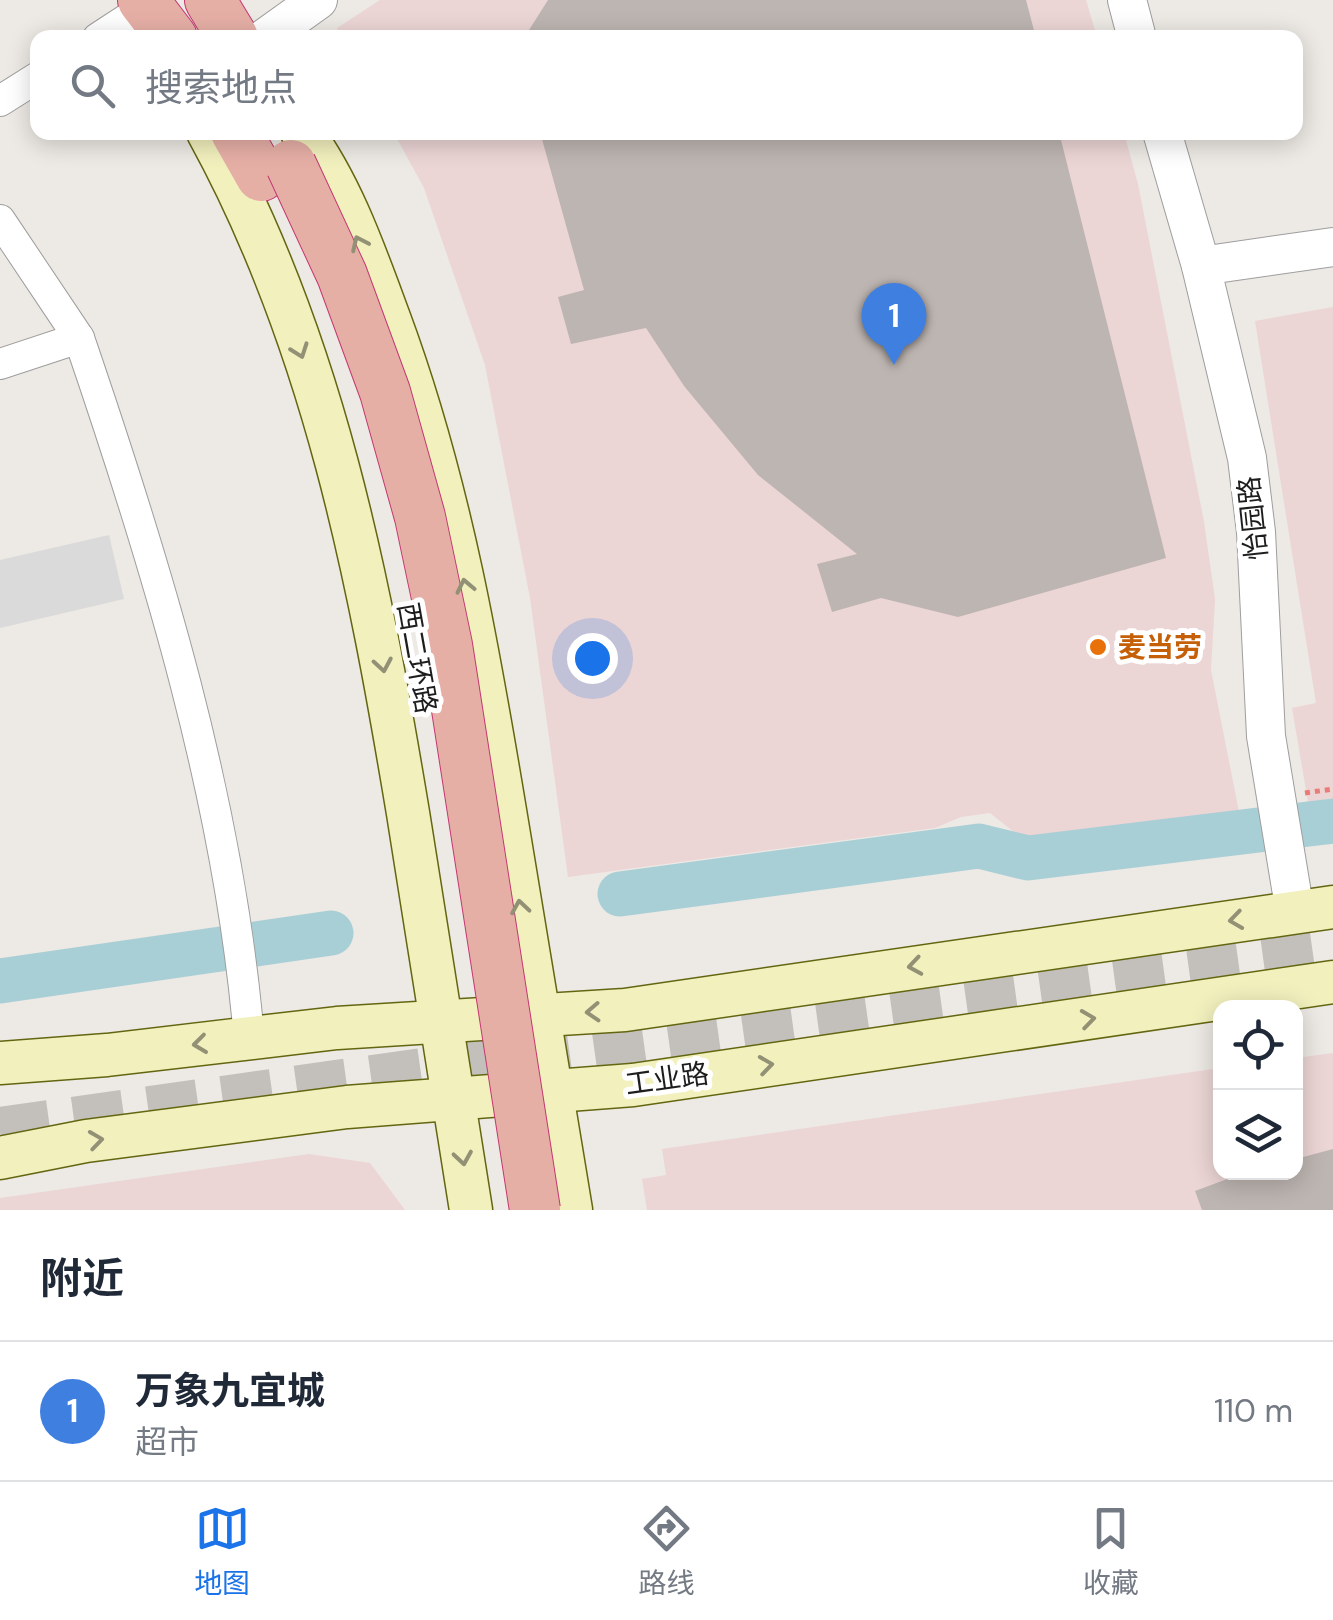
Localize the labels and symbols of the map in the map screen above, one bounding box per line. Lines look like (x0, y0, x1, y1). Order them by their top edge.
one-way arrow (352, 235, 372, 253)
pin: 1 (862, 282, 926, 365)
one-way arrow (288, 341, 309, 358)
street label: 怡园路 (1230, 474, 1276, 562)
one-way arrow (456, 578, 477, 595)
street label: 西二环路 (389, 600, 445, 716)
place label: 麦当劳 (1118, 629, 1202, 666)
your location (567, 633, 618, 684)
marker: 麦当劳 (1087, 636, 1109, 658)
one-way arrow (372, 656, 393, 673)
one-way arrow (511, 898, 532, 915)
one-way arrow (1228, 909, 1245, 930)
one-way arrow (906, 955, 923, 976)
one-way arrow (585, 1001, 601, 1022)
one-way arrow (1080, 1009, 1096, 1030)
one-way arrow (191, 1033, 207, 1054)
street label: 工业路 (623, 1055, 711, 1103)
one-way arrow (758, 1056, 775, 1077)
one-way arrow (87, 1130, 104, 1151)
one-way arrow (452, 1150, 473, 1166)

